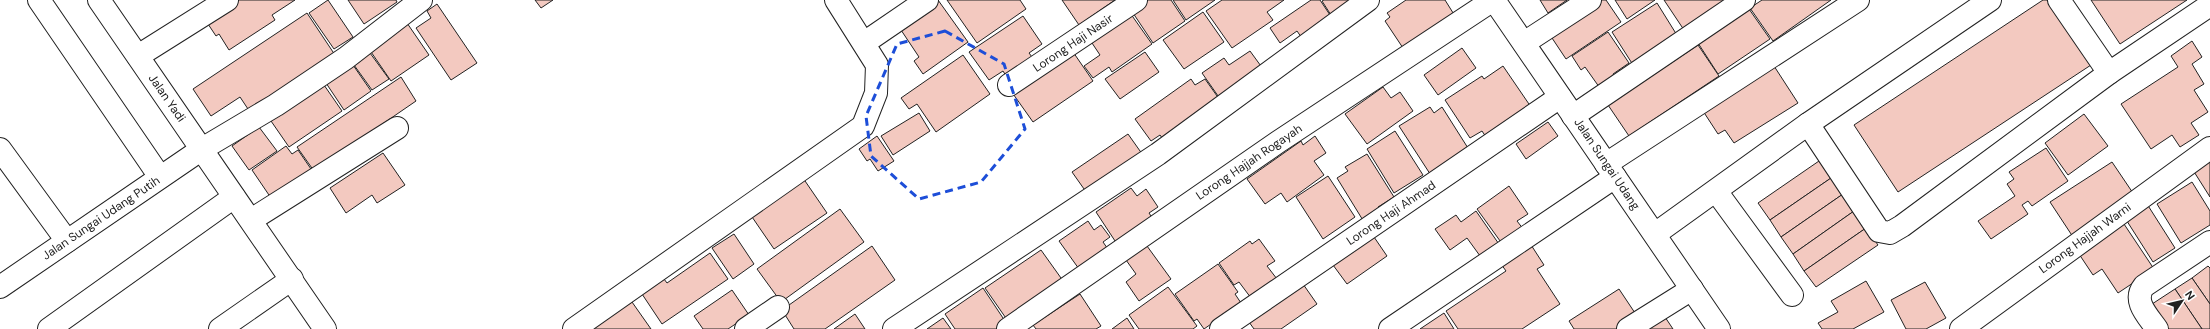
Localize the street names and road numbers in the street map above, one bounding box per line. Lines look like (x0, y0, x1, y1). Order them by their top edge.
street label: Lorong Haji Nasir (1030, 10, 1117, 76)
street label: Jalan Yadi (145, 71, 189, 125)
street label: Jalan Sungai Udang (1570, 115, 1644, 213)
street label: Lorong Hajjah Rogayah (1193, 120, 1305, 204)
street label: Jalan Sungai Udang Putih (39, 172, 163, 263)
street label: Lorong Haji Ahmad (1343, 177, 1439, 249)
street label: Lorong Hajjah Warni (2036, 199, 2134, 277)

